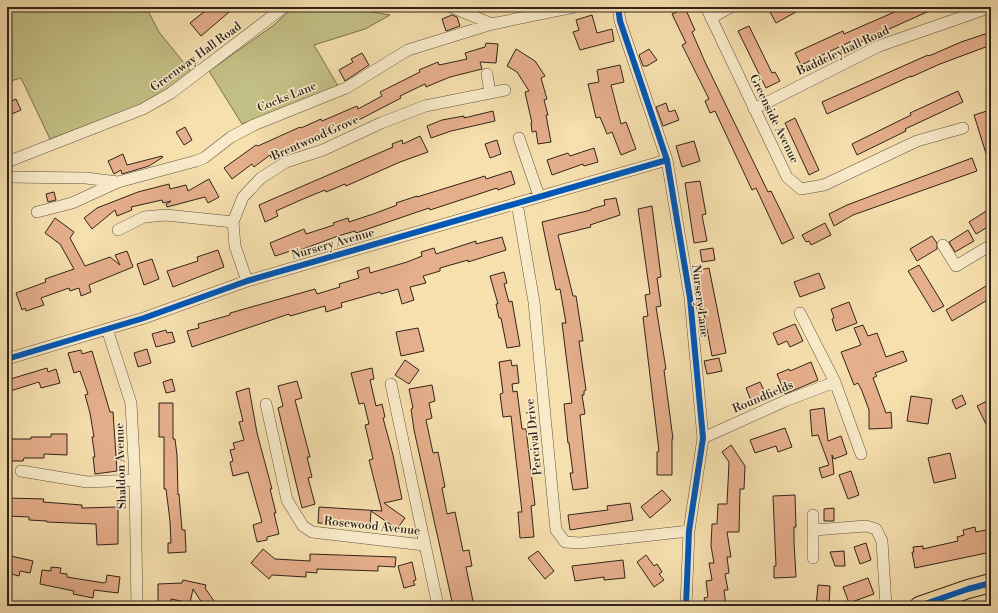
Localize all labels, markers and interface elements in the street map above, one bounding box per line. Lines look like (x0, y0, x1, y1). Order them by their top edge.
street label: Greenway Hall Road (148, 19, 245, 95)
street label: Baddeleyhall Road (794, 23, 892, 79)
street label: Greenside Avenue (746, 72, 802, 166)
street label: Cocks Lane (255, 78, 319, 116)
street label: Brentwood Grove (268, 112, 361, 164)
street label: Nursery Avenue (290, 225, 376, 263)
street label: Nursery Lane (688, 264, 712, 338)
street label: Roundfields (730, 377, 796, 417)
street label: Percival Drive (523, 398, 545, 476)
street label: Shaldon Avenue (112, 423, 130, 509)
street label: Rosewood Avenue (323, 513, 421, 539)

